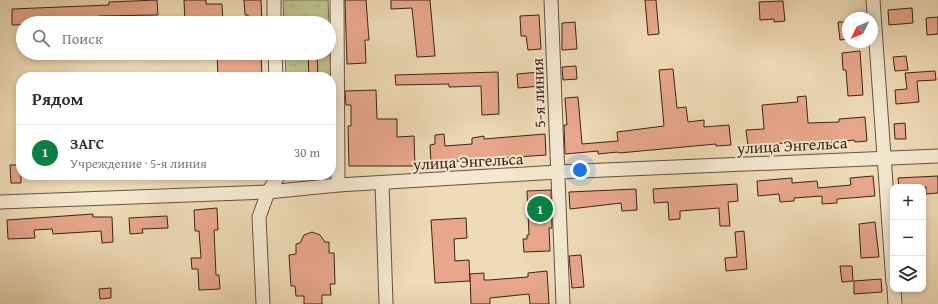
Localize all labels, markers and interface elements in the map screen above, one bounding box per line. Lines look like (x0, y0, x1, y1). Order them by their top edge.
north arrow (842, 12, 878, 48)
search box (16, 16, 336, 60)
icon: search (30, 27, 52, 49)
text: Поиск (62, 28, 103, 49)
street label: 5-я линия (525, 58, 551, 128)
text: Рядом (32, 86, 83, 111)
street label: улица Энгельса (735, 130, 848, 160)
text: ЗАГС (70, 133, 104, 154)
text: 1 (42, 143, 48, 162)
text: 30 m (294, 143, 320, 162)
street label: улица Энгельса (411, 146, 524, 176)
text: Учреждение · 5-я линия (70, 154, 207, 173)
your location (570, 160, 590, 180)
map controls (890, 184, 926, 292)
button: + (890, 184, 926, 220)
pin: 1 (527, 194, 553, 224)
button: − (890, 220, 926, 256)
button: layers (890, 256, 926, 292)

